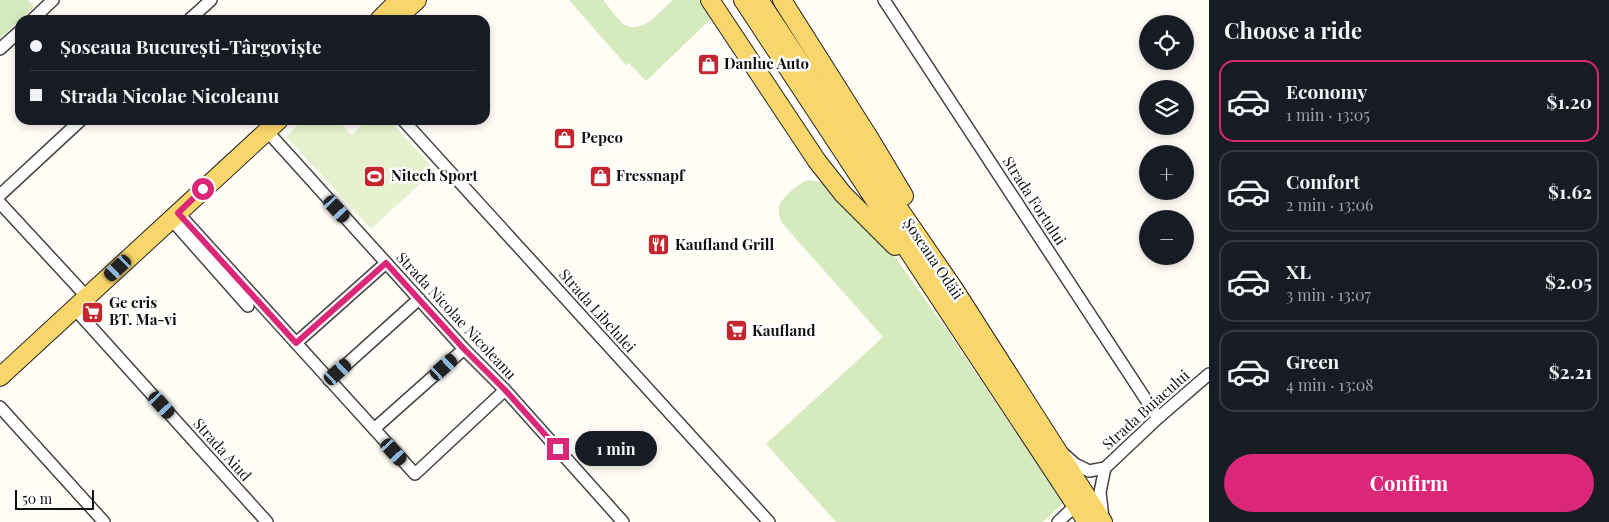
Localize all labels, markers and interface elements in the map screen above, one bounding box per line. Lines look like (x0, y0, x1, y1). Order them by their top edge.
map controls (1139, 15, 1194, 265)
button: locate (1139, 15, 1194, 70)
text: Choose a ride (1224, 15, 1362, 45)
text: Șoseaua București-Târgoviște (60, 33, 322, 59)
shop icon: Danluc Auto (696, 52, 720, 76)
place label: Danluc Auto (724, 53, 809, 73)
text: Economy (1286, 78, 1367, 104)
icon: car (1226, 79, 1271, 124)
button: layers (1139, 80, 1194, 135)
text: Strada Nicolae Nicoleanu (60, 82, 279, 108)
text: $1.20 (1546, 88, 1592, 114)
text: 1 min · 13:05 (1286, 104, 1370, 125)
shop icon: Pepco (553, 126, 577, 150)
place label: Pepco (581, 127, 623, 147)
button: + (1139, 145, 1194, 200)
street label: Strada Fortului (999, 152, 1071, 249)
sports icon: Nitech Sport (363, 164, 387, 188)
shop icon: Fressnapf (588, 164, 612, 188)
place label: Nitech Sport (391, 165, 479, 185)
place label: Fressnapf (616, 165, 686, 185)
text: Comfort (1286, 168, 1360, 194)
icon: car (1226, 169, 1271, 214)
route start (192, 178, 214, 200)
text: $1.62 (1548, 178, 1592, 204)
car (321, 193, 352, 225)
text: 2 min · 13:06 (1286, 194, 1373, 215)
button: − (1139, 210, 1194, 265)
street label: Șoseaua Odăii (899, 214, 969, 303)
restaurant icon: Kaufland Grill (647, 233, 671, 257)
place label: Kaufland Grill (675, 234, 774, 254)
street label: Strada Nicolae Nicoleanu (392, 247, 521, 384)
car (101, 252, 134, 284)
text: XL (1286, 258, 1311, 284)
icon: car (1226, 259, 1271, 304)
street label: Strada Libelulei (555, 264, 641, 357)
text: $2.05 (1545, 268, 1592, 294)
text: 3 min · 13:07 (1286, 284, 1371, 305)
place label: Ge cris BT. Ma-vi (109, 292, 177, 329)
supermarket icon: Ge cris BT. Ma-vi (81, 300, 105, 324)
supermarket icon: Kaufland (724, 319, 748, 343)
place label: Kaufland (752, 320, 815, 340)
text: Green (1286, 348, 1339, 374)
icon: car (1226, 349, 1271, 394)
car (427, 351, 460, 383)
car (321, 356, 354, 388)
text: $2.21 (1549, 358, 1592, 384)
street label: Strada Buiacului (1098, 364, 1194, 454)
text: 4 min · 13:08 (1286, 374, 1374, 395)
car (146, 389, 177, 421)
street label: Strada Aiud (189, 414, 256, 485)
callout: 1 min (576, 432, 658, 466)
car (378, 436, 409, 468)
route end (547, 438, 569, 460)
text: 1 min (596, 438, 636, 459)
button: Confirm (1224, 454, 1594, 512)
scale bar (15, 487, 94, 510)
text: 50 m (22, 489, 52, 508)

